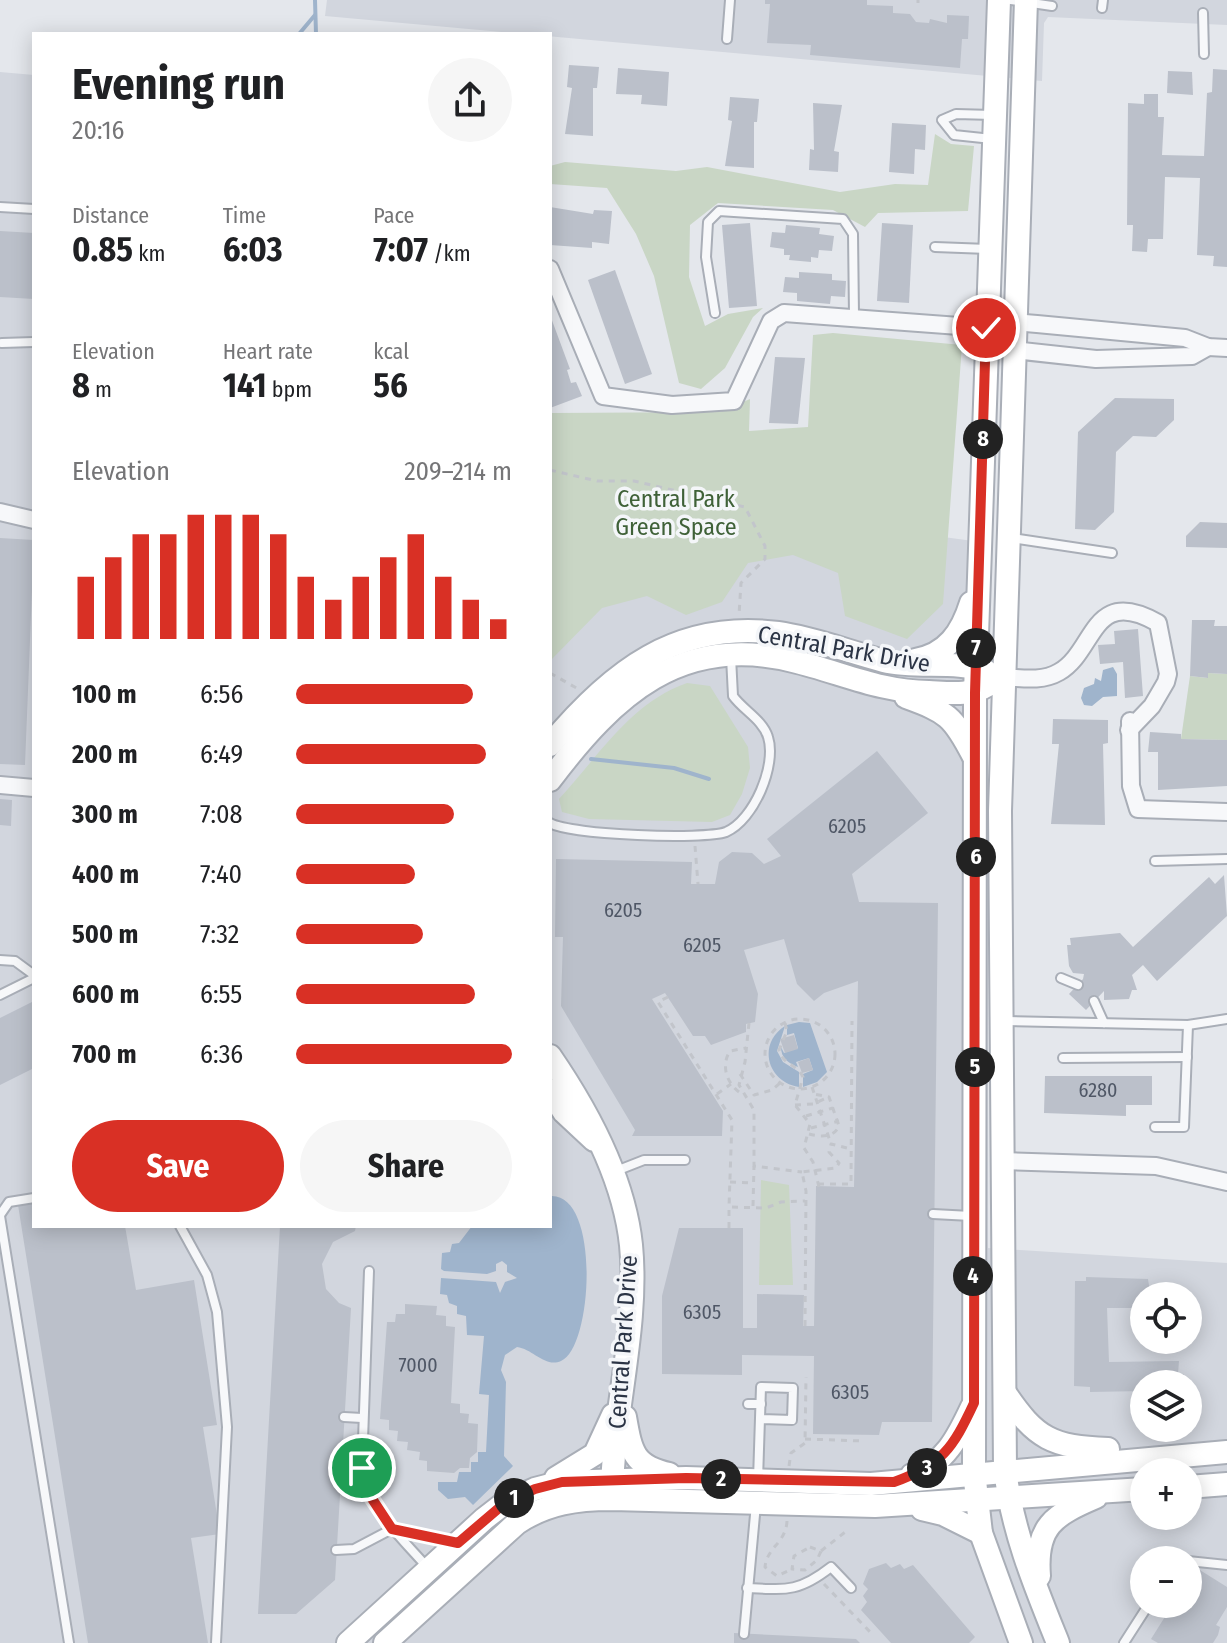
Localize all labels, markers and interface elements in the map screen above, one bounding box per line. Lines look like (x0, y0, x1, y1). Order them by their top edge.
text: Evening run (72, 58, 285, 111)
button: share (428, 58, 512, 142)
text: 20:16 (72, 115, 125, 146)
text: Distance (72, 202, 149, 229)
text: Time (223, 202, 266, 229)
text: Pace (373, 202, 414, 229)
text: 0.85 (72, 229, 133, 270)
text: 6:03 (223, 229, 283, 270)
text: 7:07 (373, 229, 428, 270)
text: km (133, 240, 165, 267)
text: /km (428, 240, 471, 267)
pin (952, 294, 1020, 362)
icon: check (964, 306, 1008, 350)
text: Elevation (72, 338, 155, 365)
text: Heart rate (223, 338, 313, 365)
text: kcal (373, 338, 409, 365)
text: 8 (72, 365, 90, 406)
text: 141 (223, 365, 267, 406)
text: 56 (373, 365, 408, 406)
text: m (90, 376, 112, 403)
text: bpm (267, 376, 312, 403)
pin: 8 (963, 419, 1003, 459)
text: 8 (977, 425, 989, 452)
text: Elevation (72, 456, 170, 487)
text: 209–214 m (404, 456, 512, 487)
park label: Central Park Green Space (615, 485, 737, 541)
street label: Central Park Drive (756, 620, 932, 678)
pin: 7 (956, 628, 996, 668)
text: 7 (971, 634, 981, 661)
text: 100 m (72, 679, 137, 710)
text: 6:56 (200, 679, 243, 710)
text: 200 m (72, 739, 138, 770)
text: 6:49 (200, 739, 243, 770)
text: 300 m (72, 799, 138, 830)
text: 7:08 (200, 799, 243, 830)
house number: 6205 (828, 814, 866, 838)
pin: 6 (956, 837, 996, 877)
text: 6 (970, 843, 982, 870)
text: 400 m (72, 859, 139, 890)
text: 7:40 (200, 859, 242, 890)
house number: 6205 (604, 898, 642, 922)
text: 500 m (72, 919, 138, 950)
text: 7:32 (200, 919, 239, 950)
house number: 6205 (683, 933, 721, 957)
text: 600 m (72, 979, 139, 1010)
text: 6:55 (200, 979, 242, 1010)
text: 700 m (72, 1039, 136, 1070)
text: 6:36 (200, 1039, 243, 1070)
pin: 5 (955, 1047, 995, 1087)
text: 5 (970, 1053, 980, 1080)
house number: 6280 (1079, 1078, 1117, 1102)
button: Save (72, 1120, 284, 1212)
button: Share (300, 1120, 512, 1212)
street label: Central Park Drive (603, 1254, 643, 1430)
pin: 4 (953, 1256, 993, 1296)
text: 4 (967, 1262, 979, 1289)
map controls (1130, 1282, 1202, 1618)
button: locate (1130, 1282, 1202, 1354)
house number: 6305 (683, 1300, 721, 1324)
house number: 7000 (398, 1353, 438, 1377)
button: layers (1130, 1370, 1202, 1442)
house number: 6305 (831, 1380, 869, 1404)
pin (328, 1434, 396, 1502)
icon: arrive (340, 1446, 384, 1490)
pin: 3 (907, 1448, 947, 1488)
text: 3 (922, 1454, 932, 1481)
button: + (1130, 1458, 1202, 1530)
pin: 2 (701, 1459, 741, 1499)
text: 2 (716, 1465, 726, 1492)
pin: 1 (494, 1478, 534, 1518)
text: 1 (509, 1484, 519, 1511)
button: − (1130, 1546, 1202, 1618)

